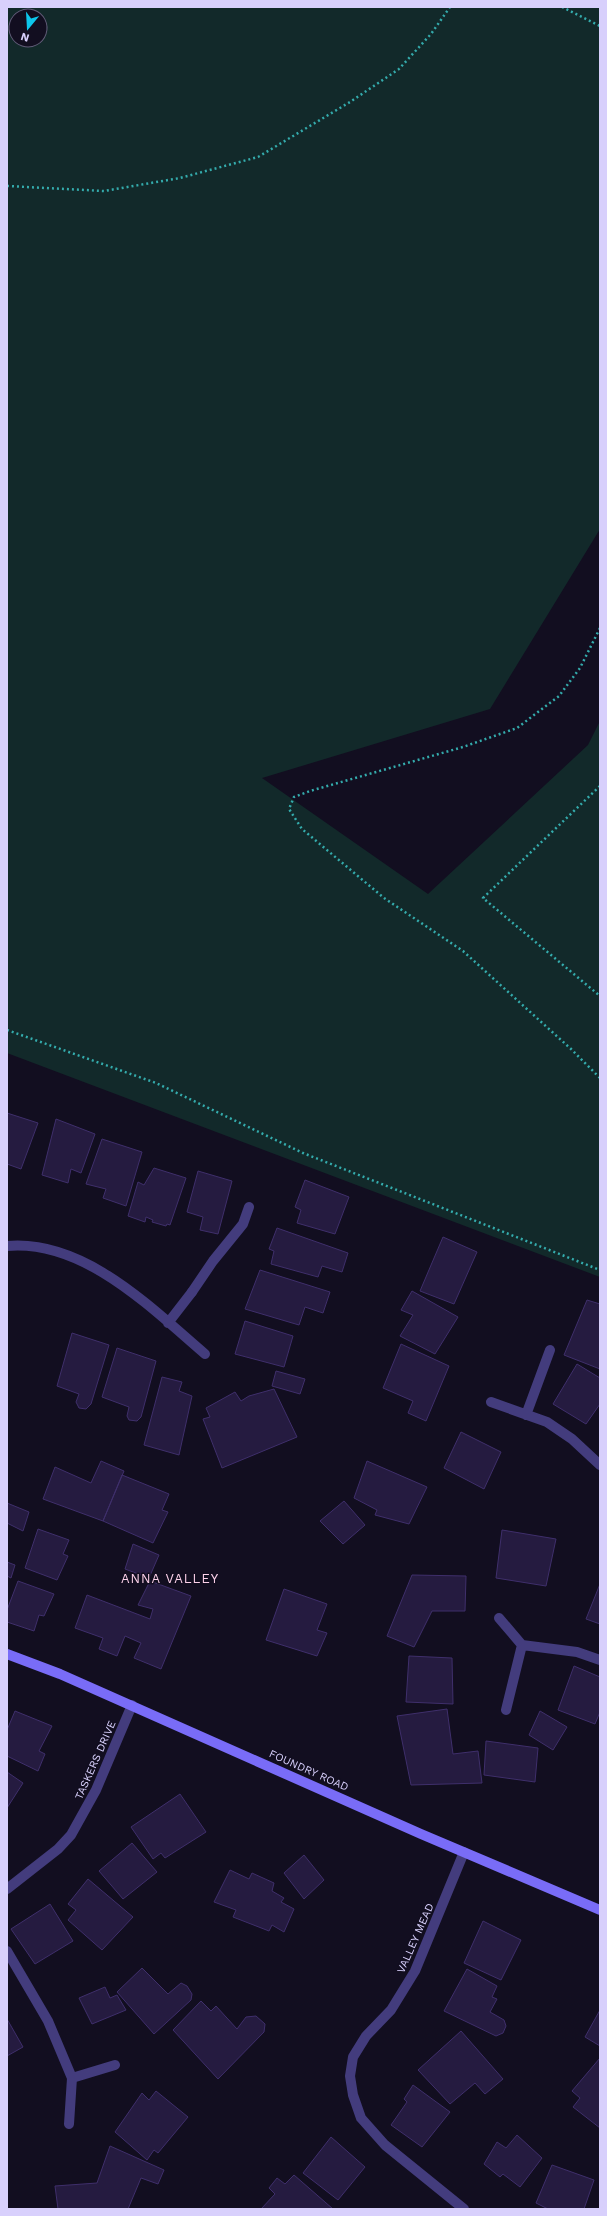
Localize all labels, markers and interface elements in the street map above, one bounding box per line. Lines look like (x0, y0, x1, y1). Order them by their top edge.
north arrow (8, 8, 48, 48)
text: N (19, 30, 31, 44)
district label: ANNA VALLEY (121, 1571, 219, 1586)
street label: TASKERS DRIVE (72, 1719, 119, 1802)
street label: FOUNDRY ROAD (267, 1747, 351, 1794)
street label: VALLEY MEAD (394, 1901, 437, 1975)

